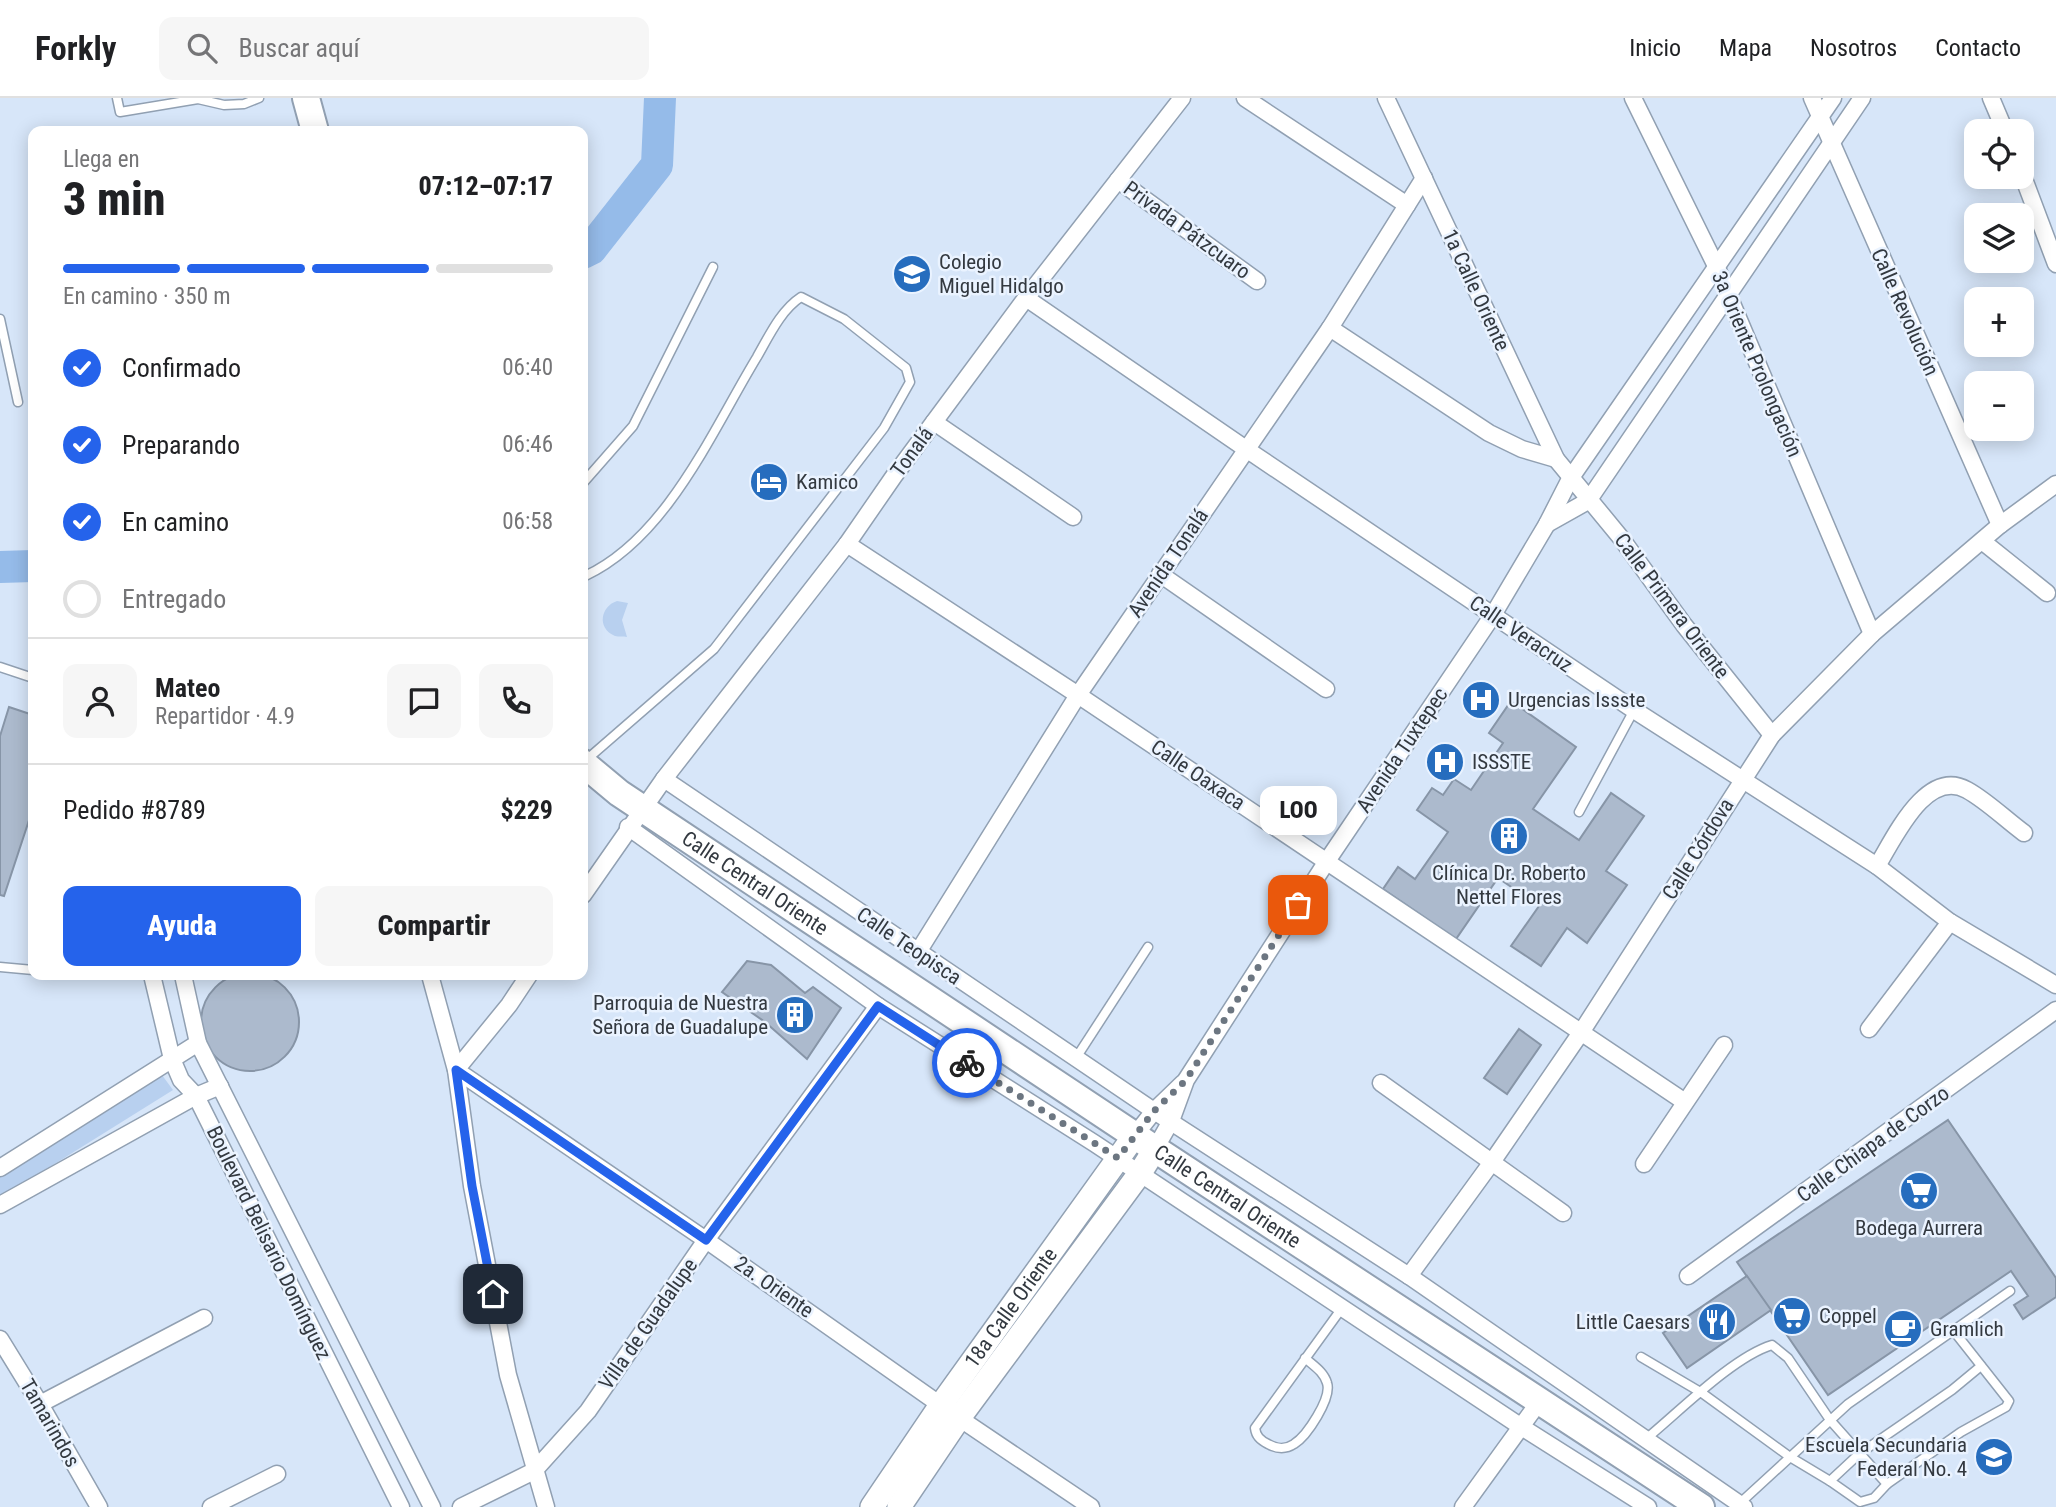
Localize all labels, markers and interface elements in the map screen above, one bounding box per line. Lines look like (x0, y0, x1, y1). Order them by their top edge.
search box (159, 17, 649, 80)
text: Forkly (35, 29, 117, 68)
icon: search (183, 29, 221, 67)
text: Buscar aquí (239, 33, 360, 63)
text: Inicio (1629, 34, 1681, 62)
text: Mapa (1719, 34, 1772, 62)
text: Nosotros (1810, 34, 1897, 62)
text: Contacto (1935, 34, 2021, 62)
map controls (1964, 119, 2034, 441)
button: locate (1964, 119, 2034, 189)
text: Llega en (63, 146, 140, 173)
text: 07:12–07:17 (419, 171, 553, 201)
text: 3 min (63, 172, 166, 226)
street label: Privada Pátzcuaro (1119, 176, 1255, 284)
button: layers (1964, 203, 2034, 273)
street label: 1a Calle Oriente (1437, 225, 1515, 355)
street label: Calle Revolución (1866, 245, 1944, 379)
place label: Colegio Miguel Hidalgo (939, 250, 1064, 298)
school or university icon: Colegio Miguel Hidalgo (891, 253, 933, 295)
street label: 3a Oriente Prolongación (1707, 267, 1807, 461)
text: En camino · 350 m (63, 283, 231, 310)
button: + (1964, 287, 2034, 357)
icon: check (63, 349, 101, 387)
text: Confirmado (122, 353, 241, 383)
text: 06:40 (502, 354, 553, 381)
button: − (1964, 371, 2034, 441)
street label: Tonalá (886, 422, 938, 482)
icon: check (63, 426, 101, 464)
text: Preparando (122, 430, 240, 460)
text: 06:46 (502, 431, 553, 458)
hotel icon: Kamico (748, 461, 790, 503)
place label: Kamico (796, 470, 858, 494)
icon: check (63, 503, 101, 541)
street label: Avenida Tonalá (1123, 504, 1213, 622)
text: En camino (122, 507, 229, 537)
text: 06:58 (502, 508, 553, 535)
street label: Calle Primera Oriente (1610, 529, 1735, 683)
text: Entregado (122, 584, 226, 614)
street label: Calle Veracruz (1465, 591, 1577, 677)
button: person (63, 664, 137, 738)
button: chat (387, 664, 461, 738)
button: phone (479, 664, 553, 738)
text: Mateo (155, 673, 220, 703)
hospital icon: Urgencias Issste (1460, 679, 1502, 721)
street label: Avenida Tuxtepec (1351, 683, 1453, 817)
place label: Urgencias Issste (1508, 688, 1646, 712)
text: Repartidor · 4.9 (155, 703, 295, 730)
street label: Calle Oaxaca (1147, 735, 1249, 815)
hospital icon: ISSSTE (1424, 741, 1466, 783)
place label: ISSSTE (1472, 750, 1531, 774)
callout: LOO (1260, 786, 1336, 835)
street label: Calle Córdova (1657, 794, 1739, 904)
text: Pedido #8789 (63, 795, 206, 825)
text: $229 (500, 795, 553, 825)
text: LOO (1279, 797, 1318, 824)
building icon: Clínica Dr. Roberto Nettel Flores (1488, 815, 1530, 857)
street label: Calle Central Oriente (677, 826, 833, 940)
place label: Clínica Dr. Roberto Nettel Flores (1432, 861, 1586, 909)
pin (1268, 875, 1328, 935)
button: Ayuda (63, 886, 301, 966)
button: Compartir (315, 886, 553, 966)
icon: bag (1279, 886, 1317, 924)
street label: Calle Teopisca (852, 902, 966, 990)
place label: Parroquia de Nuestra Señora de Guadalupe (592, 991, 768, 1039)
building icon: Parroquia de Nuestra Señora de Guadalupe (774, 994, 816, 1036)
courier (932, 1028, 1002, 1098)
icon: bike (948, 1044, 986, 1082)
street label: Calle Chiapa de Corzo (1792, 1081, 1954, 1207)
street label: Boulevard Belisario Domínguez (202, 1122, 336, 1364)
street label: Calle Central Oriente (1150, 1140, 1305, 1253)
supermarket icon: Bodega Aurrera (1898, 1170, 1940, 1212)
place label: Bodega Aurrera (1855, 1216, 1983, 1240)
street label: 18a Calle Oriente (960, 1243, 1062, 1372)
street label: 2a. Oriente (730, 1251, 818, 1323)
street label: Villa de Guadalupe (594, 1254, 702, 1394)
pin (463, 1264, 523, 1324)
icon: home (474, 1275, 512, 1313)
supermarket icon: Coppel (1771, 1295, 1813, 1337)
restaurant icon: Little Caesars (1696, 1301, 1738, 1343)
place label: Coppel (1819, 1304, 1877, 1328)
cafe icon: Gramlich (1882, 1308, 1924, 1350)
place label: Little Caesars (1576, 1310, 1690, 1334)
place label: Gramlich (1930, 1317, 2004, 1341)
street label: Tamarindos (15, 1375, 85, 1471)
place label: Escuela Secundaria Federal No. 4 (1805, 1433, 1967, 1481)
school or university icon: Escuela Secundaria Federal No. 4 (1973, 1436, 2015, 1478)

